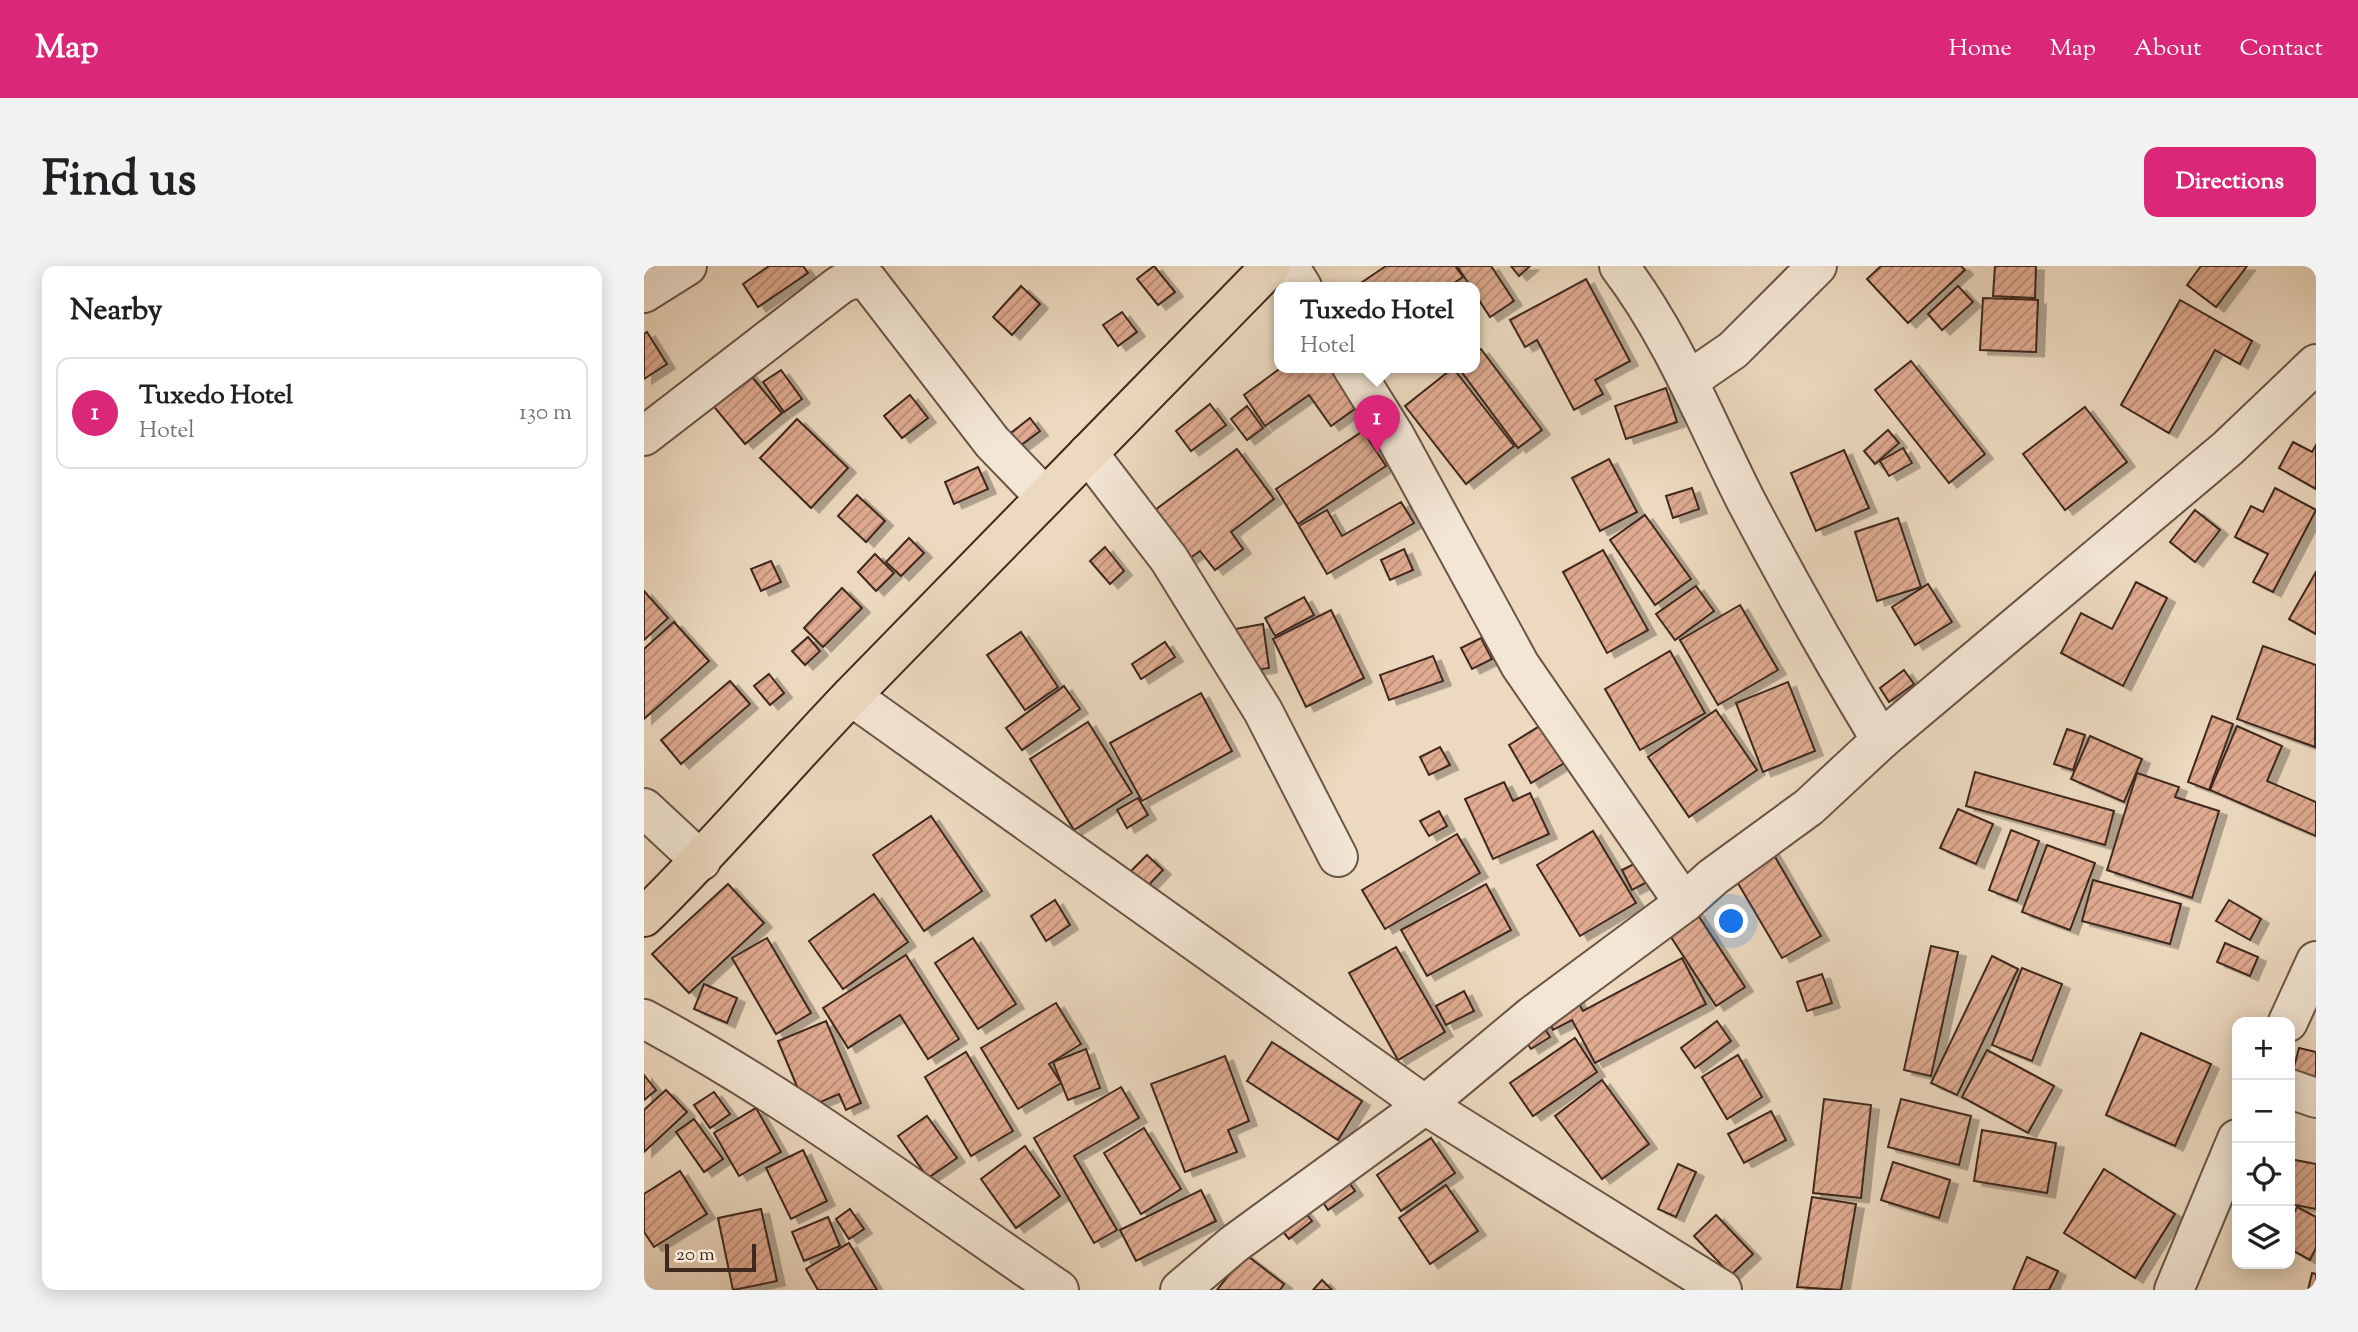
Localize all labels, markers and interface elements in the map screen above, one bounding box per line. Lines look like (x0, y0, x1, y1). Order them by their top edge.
text: Map (35, 25, 99, 73)
text: Home (1949, 32, 2012, 66)
text: Map (2050, 32, 2096, 66)
text: About (2134, 32, 2201, 66)
text: Contact (2239, 32, 2323, 66)
text: Find us (42, 147, 196, 217)
button: Directions (2144, 147, 2316, 217)
popup (1274, 282, 1480, 373)
text: Nearby (70, 290, 162, 333)
text: Tuxedo Hotel (1300, 293, 1454, 330)
text: Hotel (1300, 330, 1356, 363)
text: Tuxedo Hotel (139, 378, 293, 415)
pin: 1 (1354, 395, 1400, 453)
text: 1 (91, 397, 99, 430)
text: 130 m (519, 397, 572, 430)
text: Hotel (139, 415, 195, 448)
your location (1714, 904, 1748, 938)
map controls (2232, 1017, 2295, 1269)
button: + (2232, 1017, 2295, 1080)
button: − (2232, 1080, 2295, 1143)
button: locate (2232, 1143, 2295, 1206)
button: layers (2232, 1206, 2295, 1269)
scale bar (665, 1241, 756, 1273)
text: 20 m (676, 1242, 715, 1269)

